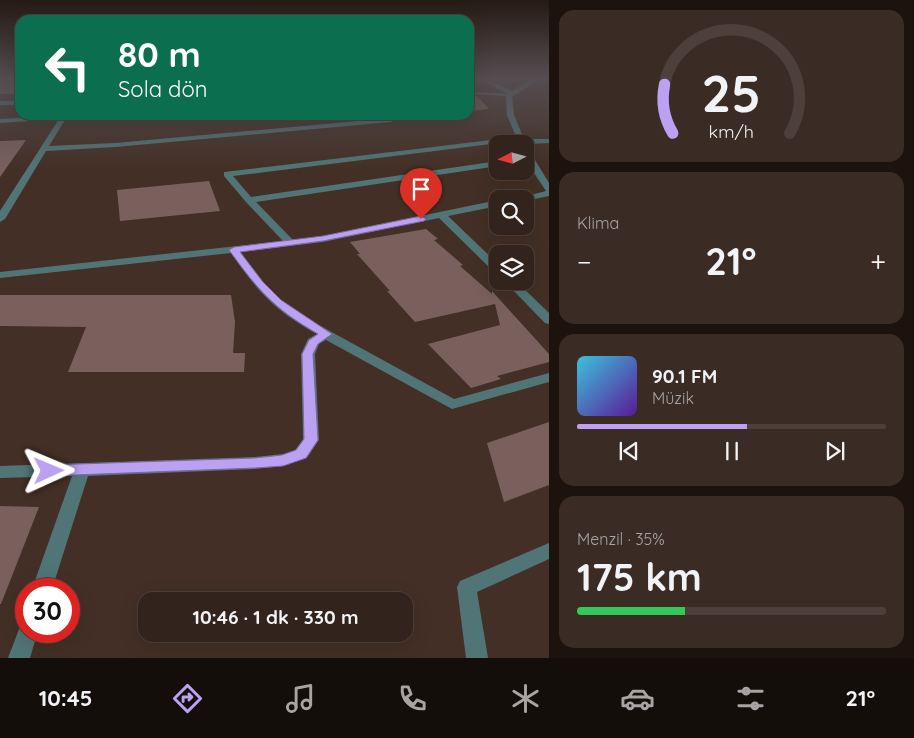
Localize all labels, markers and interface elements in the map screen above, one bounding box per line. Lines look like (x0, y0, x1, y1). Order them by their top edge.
text: 80 m (118, 32, 201, 76)
icon: left (35, 35, 100, 100)
text: 25 (702, 60, 761, 125)
text: Sola dön (118, 75, 207, 103)
text: km/h (709, 120, 754, 142)
north arrow (489, 135, 534, 180)
map controls (489, 135, 534, 290)
pin (400, 168, 442, 219)
icon: arrive (407, 175, 435, 203)
button: search (489, 190, 534, 235)
text: Klima (577, 213, 619, 233)
text: 21° (705, 237, 757, 285)
text: − (577, 244, 592, 279)
text: + (870, 244, 886, 279)
button: layers (489, 245, 534, 290)
text: 90.1 FM (652, 364, 717, 388)
text: Müzik (652, 388, 694, 408)
icon: previous (615, 437, 643, 465)
icon: pause (718, 437, 746, 465)
icon: next (821, 437, 849, 465)
position arrow (22, 444, 74, 496)
text: Menzil · 35% (577, 529, 665, 549)
text: 175 km (577, 553, 702, 601)
speed limit sign: 30 (15, 578, 80, 643)
text: 10:46 · 1 dk · 330 m (192, 605, 359, 629)
icon: directions (170, 681, 205, 716)
icon: music (283, 681, 318, 716)
icon: phone (395, 681, 430, 716)
icon: climate (508, 681, 543, 716)
icon: car (620, 681, 655, 716)
icon: filters (733, 681, 768, 716)
text: 10:45 (39, 684, 92, 712)
text: 21° (845, 684, 875, 712)

